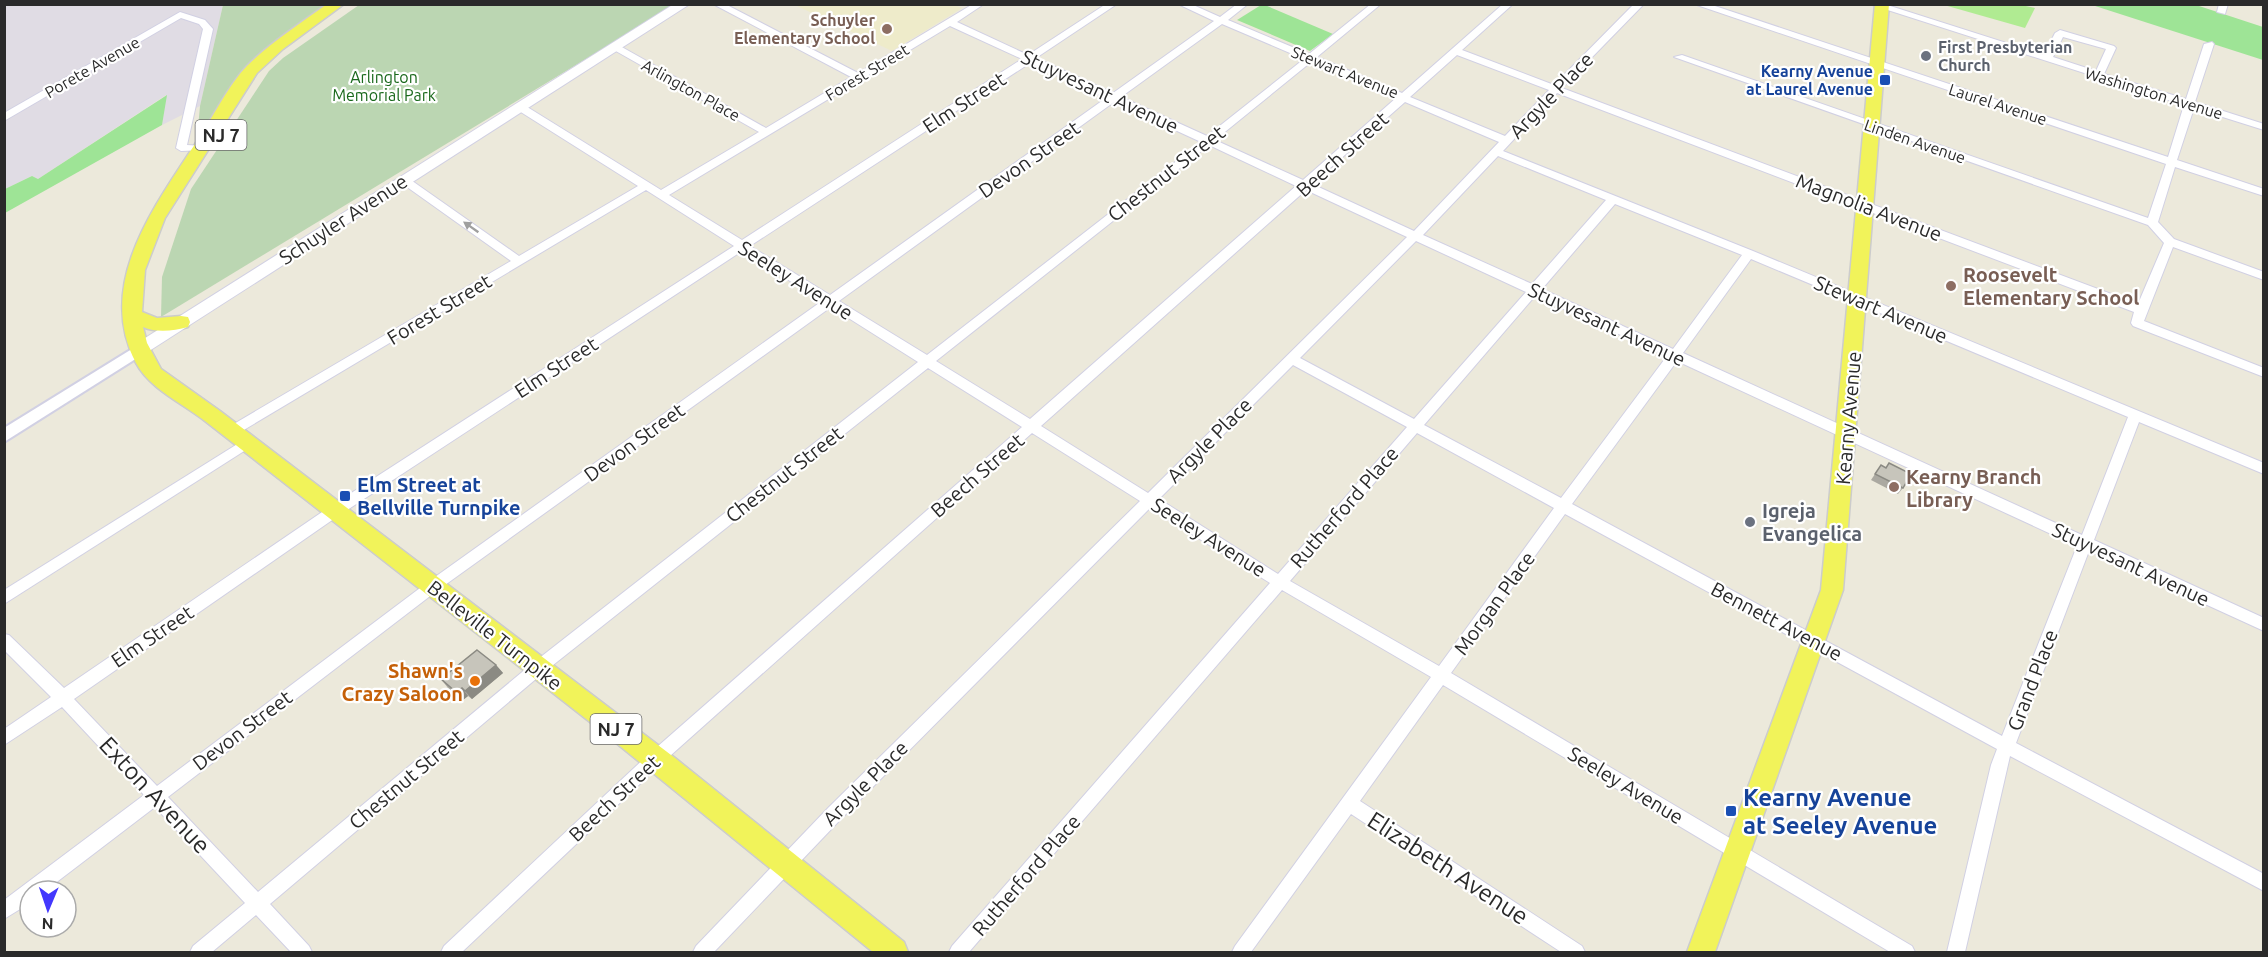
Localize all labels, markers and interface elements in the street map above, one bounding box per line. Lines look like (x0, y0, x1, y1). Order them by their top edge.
place label: Schuyler Elementary School (734, 11, 875, 47)
marker: Schuyler Elementary School (880, 22, 894, 36)
street label: Porete Avenue (41, 33, 143, 101)
place label: First Presbyterian Church (1938, 38, 2072, 74)
street label: Forest Street (822, 40, 913, 104)
street label: Stewart Avenue (1289, 42, 1401, 102)
street label: Stuyvesant Avenue (1018, 45, 1182, 137)
street label: Argyle Place (1504, 47, 1598, 143)
marker: First Presbyterian Church (1919, 49, 1933, 63)
street label: Arlington Place (639, 56, 743, 124)
place label: Kearny Avenue at Laurel Avenue (1746, 62, 1873, 98)
street label: Washington Avenue (2083, 63, 2225, 123)
street label: Elm Street (918, 67, 1010, 137)
park label: Arlington Memorial Park (332, 68, 436, 104)
marker: Kearny Avenue at Laurel Avenue (1878, 73, 1892, 87)
street label: Laurel Avenue (1947, 80, 2049, 128)
street label: Beech Street (1291, 107, 1393, 201)
street label: Linden Avenue (1862, 115, 1968, 167)
street label: Devon Street (974, 116, 1084, 202)
road number: NJ 7 (196, 120, 246, 150)
street label: Chestnut Street (1103, 120, 1229, 226)
street label: Schuyler Avenue (275, 169, 411, 269)
street label: Magnolia Avenue (1793, 169, 1945, 245)
one-way arrow (464, 221, 480, 233)
street label: Seeley Avenue (735, 236, 857, 324)
place label: Roosevelt Elementary School (1963, 263, 2139, 309)
street label: Forest Street (383, 269, 496, 349)
street label: Stewart Avenue (1811, 271, 1951, 347)
street label: Stuyvesant Avenue (1525, 278, 1689, 370)
marker: Roosevelt Elementary School (1944, 279, 1958, 293)
street label: Elm Street (510, 332, 602, 402)
street label: Kearny Avenue (1831, 350, 1865, 486)
street label: Argyle Place (1162, 393, 1256, 487)
street label: Devon Street (579, 398, 689, 486)
street label: Chestnut Street (721, 421, 847, 527)
street label: Beech Street (926, 428, 1028, 522)
street label: Rutherford Place (1285, 442, 1403, 572)
place label: Kearny Branch Library (1906, 465, 2041, 511)
place label: Elm Street at Bellville Turnpike (357, 473, 520, 519)
marker: Kearny Branch Library (1887, 480, 1901, 494)
marker: Elm Street at Bellville Turnpike (338, 489, 352, 503)
street label: Seeley Avenue (1148, 493, 1270, 581)
place label: Igreja Evangelica (1762, 499, 1862, 545)
marker: Igreja Evangelica (1743, 515, 1757, 529)
street label: Stuyvesant Avenue (2049, 518, 2213, 610)
street label: Morgan Place (1449, 547, 1539, 659)
street label: Belleville Turnpike (423, 575, 567, 695)
street label: Bennett Avenue (1707, 577, 1847, 665)
street label: Elm Street (107, 600, 198, 672)
street label: Grand Place (2002, 626, 2062, 734)
place label: Shawn's Crazy Saloon (342, 659, 463, 705)
marker: Shawn's Crazy Saloon (468, 674, 482, 688)
street label: Devon Street (188, 685, 296, 775)
road number: NJ 7 (590, 714, 642, 744)
street label: Chestnut Street (344, 724, 468, 834)
street label: Exton Avenue (94, 731, 216, 859)
street label: Argyle Place (818, 736, 912, 830)
street label: Seeley Avenue (1564, 742, 1688, 828)
street label: Beech Street (564, 750, 664, 846)
place label: Kearny Avenue at Seeley Avenue (1743, 784, 1937, 839)
marker: Kearny Avenue at Seeley Avenue (1724, 804, 1738, 818)
street label: Elizabeth Avenue (1363, 806, 1533, 930)
street label: Rutherford Place (967, 810, 1085, 940)
north arrow (18, 879, 78, 939)
text: N (41, 915, 54, 933)

